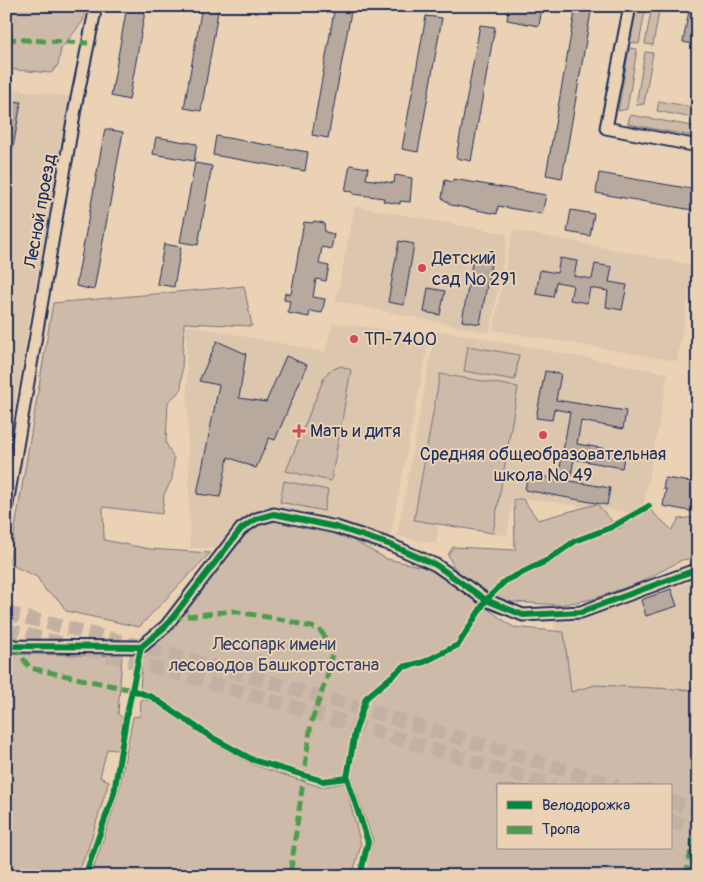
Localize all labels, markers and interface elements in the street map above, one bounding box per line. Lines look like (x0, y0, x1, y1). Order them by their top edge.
street label: Лесной проезд (19, 152, 62, 271)
place label: Детский сад № 291 (431, 247, 516, 291)
marker: Детский сад № 291 (416, 262, 428, 274)
place label: ТП-7400 (364, 328, 437, 351)
marker: ТП-7400 (348, 333, 360, 345)
place label: Мать и дитя (310, 420, 401, 443)
marker: Мать и дитя (292, 424, 306, 438)
marker: Средняя общеобразовательная школа № 49 (537, 429, 549, 441)
place label: Средняя общеобразовательная школа № 49 (420, 443, 666, 487)
park label: Лесопарк имени лесоводов Башкортостана (169, 633, 379, 677)
legend (497, 784, 672, 850)
text: Велодорожка (542, 796, 630, 815)
text: Тропа (542, 820, 580, 839)

